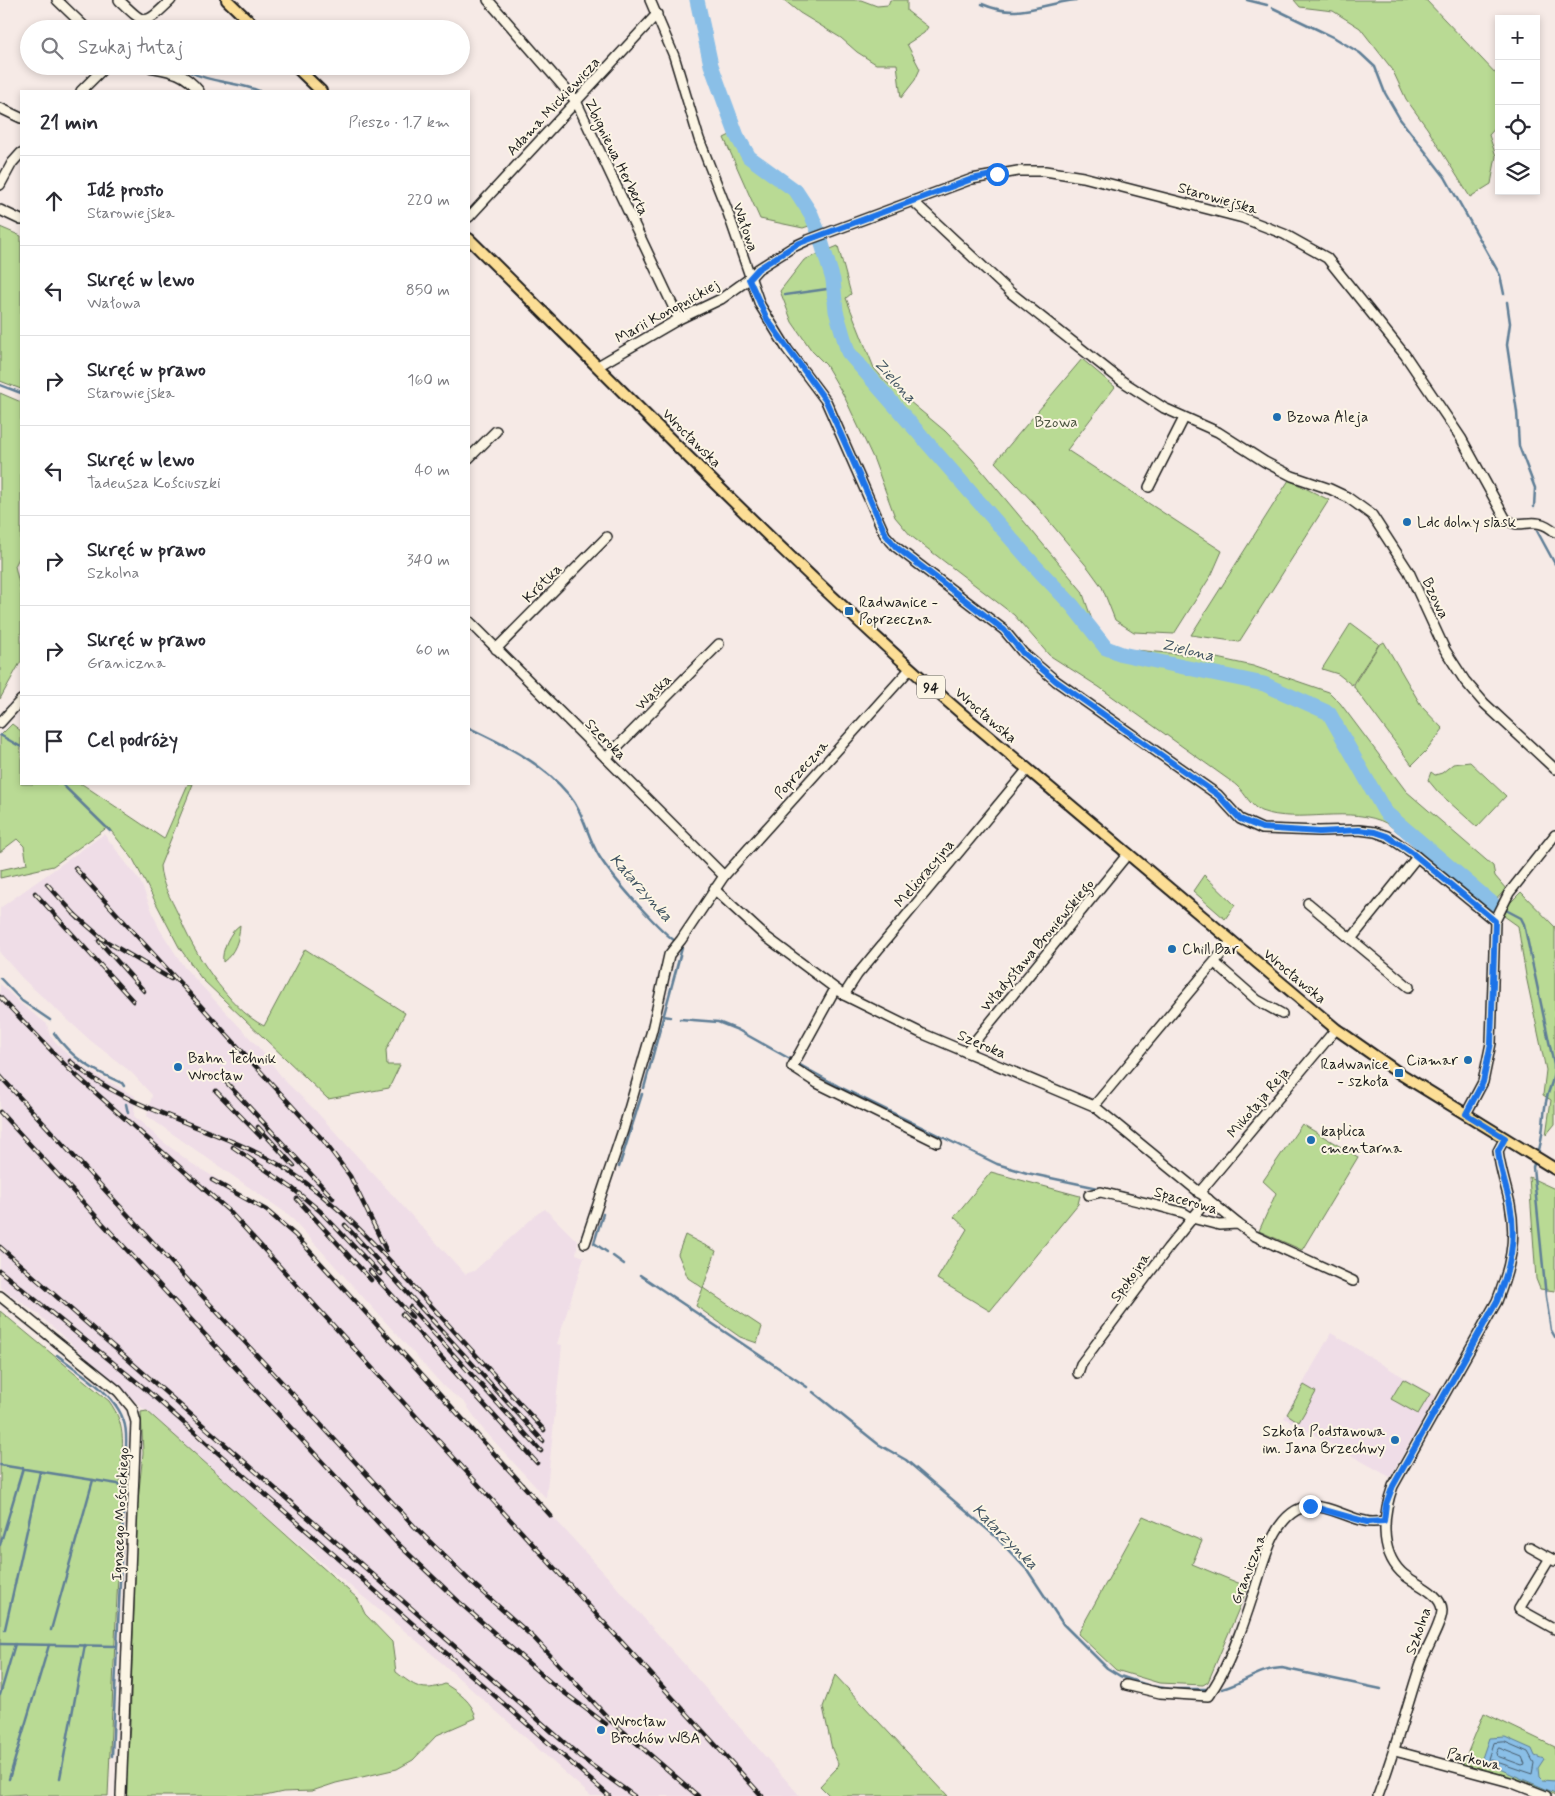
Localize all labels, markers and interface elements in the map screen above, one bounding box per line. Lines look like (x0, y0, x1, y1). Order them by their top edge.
map controls (1495, 15, 1540, 195)
button: + (1495, 15, 1540, 60)
search box (20, 20, 470, 75)
icon: search (38, 34, 66, 62)
text: Szukaj tutaj (78, 35, 183, 60)
street label: Adama Mickiewicza (502, 53, 605, 161)
button: − (1495, 60, 1540, 105)
street label: Zbigniewa Herberta (578, 96, 653, 220)
button: locate (1495, 105, 1540, 150)
text: 21 min (40, 109, 98, 137)
text: Pieszo · 1.7 km (349, 112, 450, 133)
button: layers (1495, 150, 1540, 195)
route start (986, 163, 1009, 186)
text: Idź prosto (87, 178, 164, 203)
street label: Starowiejska (1175, 178, 1261, 220)
icon: ahead (40, 187, 68, 215)
text: 220 m (407, 190, 450, 211)
street label: Wałowa (727, 200, 763, 254)
text: Starowiejska (87, 203, 175, 224)
text: Skręć w lewo (87, 268, 195, 293)
street label: Marii Konopnickiej (612, 275, 723, 349)
icon: left (40, 277, 68, 305)
text: 850 m (406, 280, 450, 301)
text: Wałowa (87, 293, 141, 314)
water label: Zielona (869, 354, 921, 408)
text: Skręć w prawo (87, 358, 206, 383)
icon: right (40, 367, 68, 395)
text: 160 m (407, 370, 450, 391)
text: Starowiejska (87, 383, 175, 404)
street label: Wrocławska (657, 405, 725, 473)
place label: Bzowa Aleja (1287, 408, 1368, 428)
marker: Bzowa Aleja (1271, 411, 1283, 423)
park label: Bzowa (1034, 413, 1078, 433)
text: Skręć w lewo (87, 448, 195, 473)
icon: left (40, 457, 68, 485)
text: 40 m (414, 460, 450, 481)
text: Tadeusza Kościuszki (87, 473, 221, 494)
place label: Ldc dolny slask (1417, 513, 1517, 533)
marker: Ldc dolny slask (1401, 516, 1413, 528)
text: Skręć w prawo (87, 538, 206, 563)
icon: right (40, 547, 68, 575)
text: 340 m (406, 550, 450, 571)
street label: Krótka (519, 559, 567, 608)
text: Szkolna (87, 563, 139, 584)
street label: Bzowa (1417, 575, 1453, 622)
place label: Radwanice - Poprzeczna (859, 593, 938, 630)
marker: Radwanice - Poprzeczna (843, 605, 855, 617)
text: Skręć w prawo (87, 628, 206, 653)
water label: Zielona (1159, 634, 1216, 667)
icon: right (40, 637, 68, 665)
text: 60 m (416, 640, 450, 661)
text: Graniczna (87, 653, 166, 674)
street label: Wąska (631, 670, 676, 715)
road number: 94 (917, 676, 945, 699)
street label: Wrocławska (950, 683, 1021, 748)
street label: Szeroka (580, 715, 631, 765)
icon: arrive (40, 727, 68, 755)
text: Cel podróży (87, 728, 178, 753)
street label: Poprzeczna (770, 735, 834, 803)
street label: Melioracyjna (890, 835, 959, 912)
water label: Katarzynka (605, 849, 677, 927)
street label: Władysława Broniewskiego (976, 875, 1100, 1017)
place label: Chill Bar (1182, 940, 1239, 960)
marker: Chill Bar (1166, 943, 1178, 955)
street label: Wrocławska (1259, 945, 1330, 1009)
street label: Szeroka (954, 1026, 1009, 1064)
place label: Bahn Technik Wrocław (188, 1049, 277, 1086)
place label: Ciamar (1406, 1051, 1458, 1071)
marker: Ciamar (1462, 1054, 1474, 1066)
place label: Radwanice - szkoła (1321, 1055, 1389, 1092)
marker: Bahn Technik Wrocław (172, 1061, 184, 1073)
street label: Mikołaja Reja (1223, 1063, 1295, 1143)
marker: Radwanice - szkoła (1393, 1067, 1405, 1079)
place label: kaplica cmentarna (1321, 1122, 1403, 1159)
marker: kaplica cmentarna (1305, 1134, 1317, 1146)
street label: Spacerowa (1152, 1182, 1220, 1220)
street label: Spokojna (1106, 1248, 1156, 1306)
place label: Szkoła Podstawowa im. Jana Brzechwy (1262, 1422, 1386, 1459)
marker: Szkoła Podstawowa im. Jana Brzechwy (1389, 1434, 1401, 1446)
street label: Ignacego Mościckiego (108, 1447, 134, 1581)
route end (1299, 1495, 1322, 1518)
water label: Katarzynka (967, 1500, 1042, 1575)
street label: Graniczna (1226, 1530, 1272, 1607)
street label: Szkolna (1401, 1605, 1437, 1658)
place label: Wrocław Brochów WBA (611, 1712, 700, 1749)
marker: Wrocław Brochów WBA (595, 1724, 607, 1736)
street label: Parkowa (1445, 1744, 1504, 1777)

